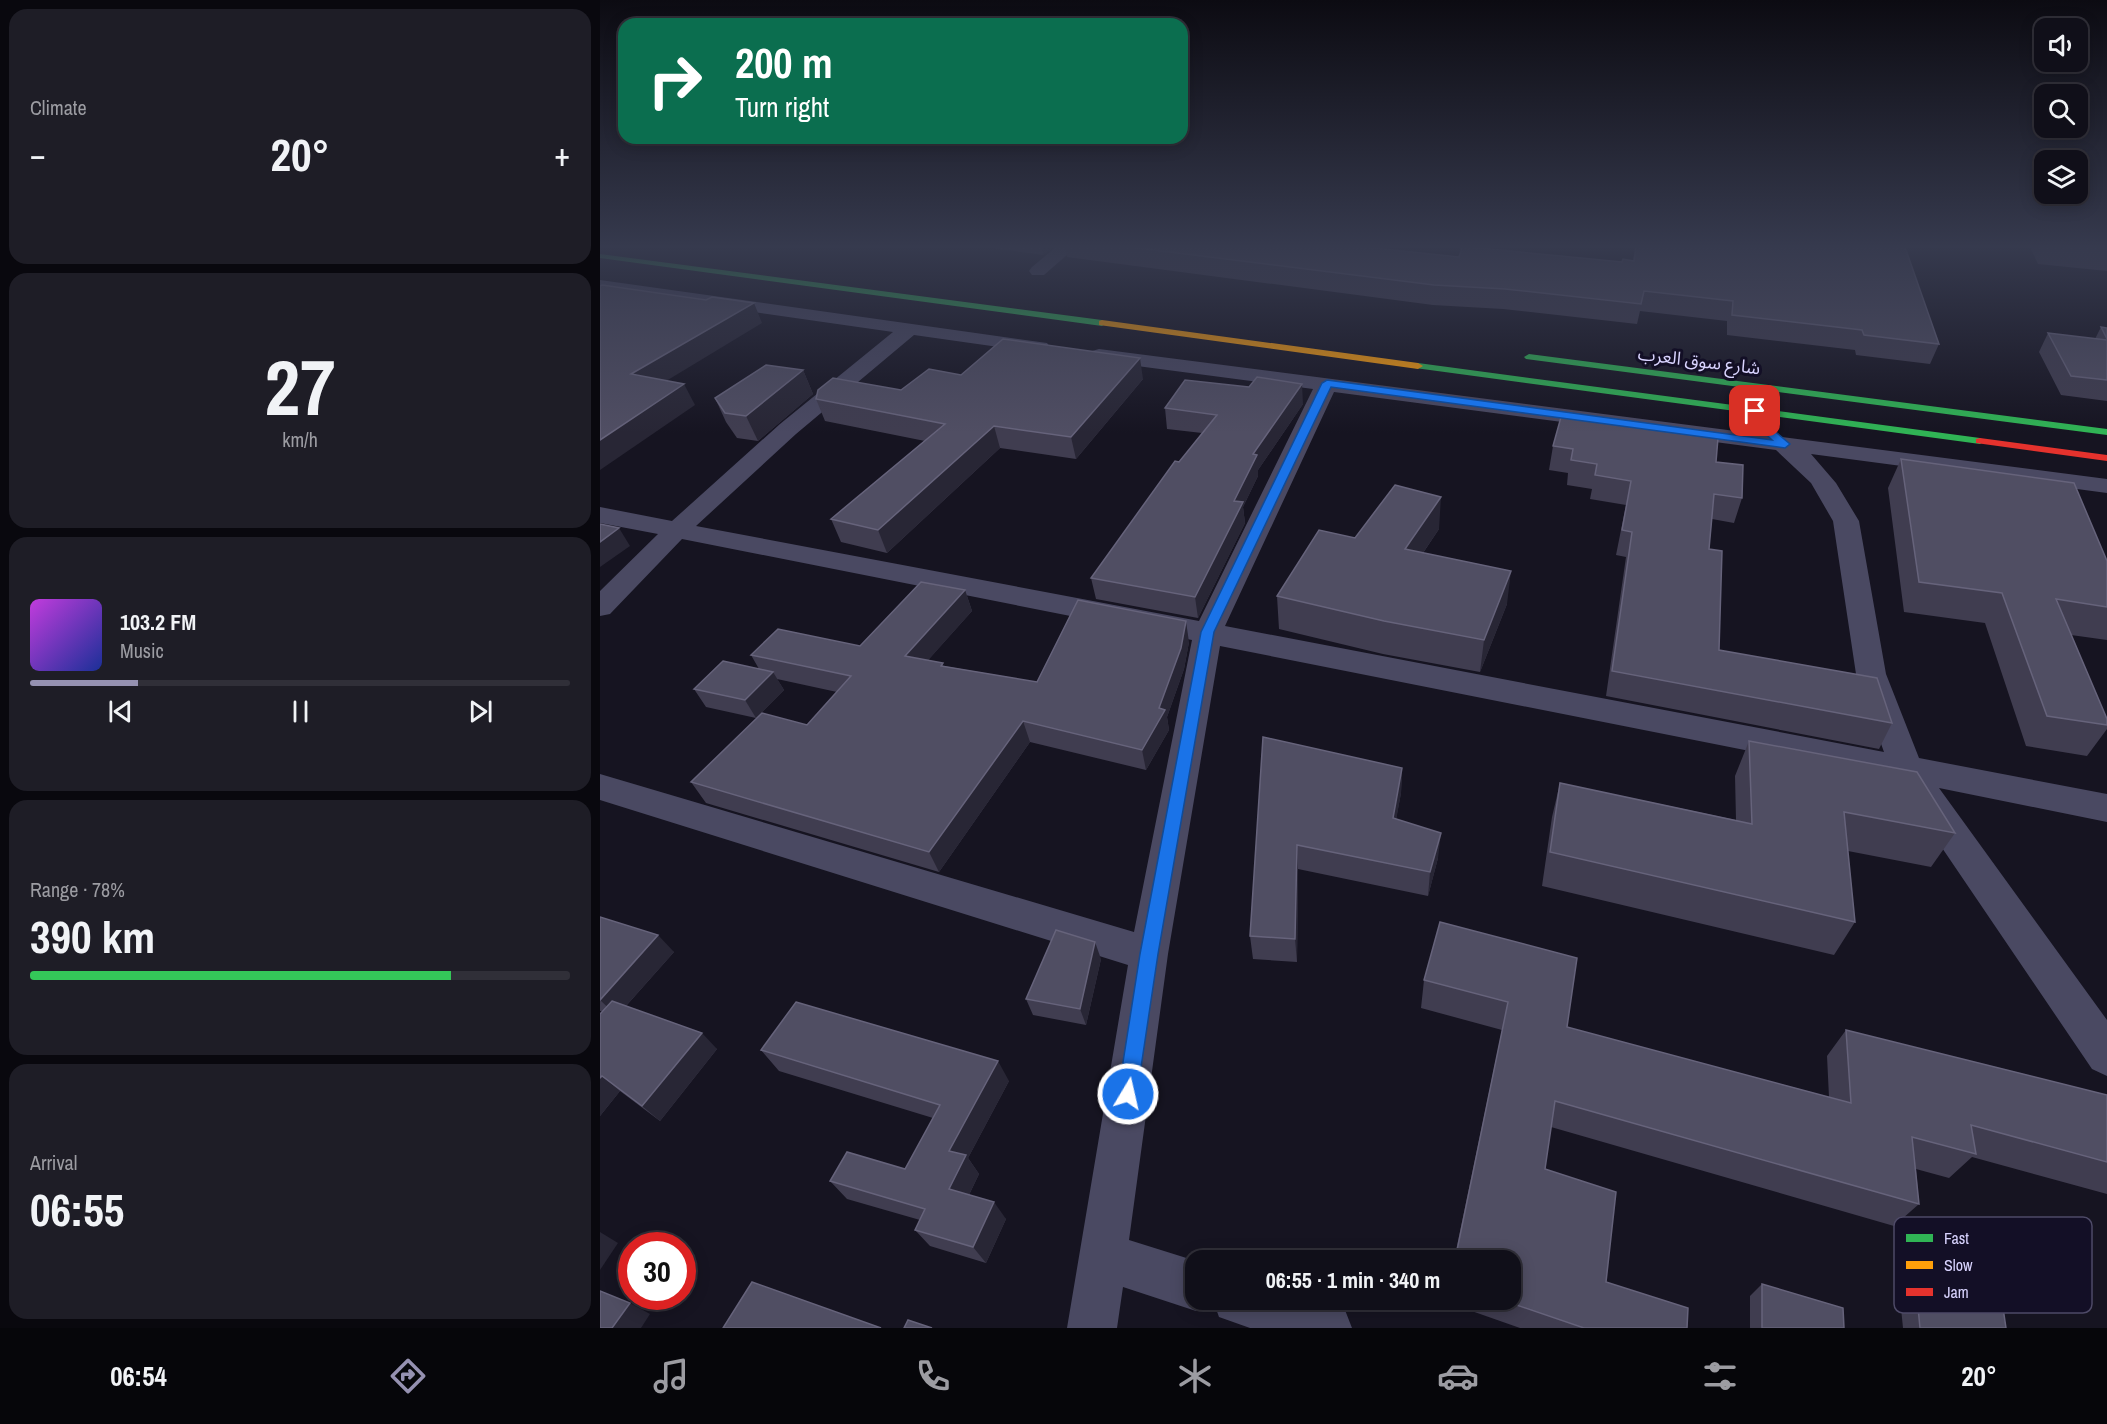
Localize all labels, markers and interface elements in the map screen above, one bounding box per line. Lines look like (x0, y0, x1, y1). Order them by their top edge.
map controls (2034, 18, 2088, 204)
button: sound (2034, 18, 2088, 72)
text: 200 m (735, 35, 833, 91)
icon: right (636, 42, 714, 120)
button: search (2034, 84, 2088, 138)
text: Turn right (735, 89, 829, 125)
text: Climate (30, 94, 87, 121)
text: 20° (270, 124, 330, 185)
text: − (30, 132, 46, 176)
text: + (554, 132, 570, 176)
button: layers (2034, 150, 2088, 204)
text: 27 (264, 334, 336, 439)
street label: شارع سوق العرب (1636, 341, 1762, 382)
pin (1729, 385, 1780, 436)
icon: arrive (1738, 394, 1771, 427)
text: km/h (282, 426, 318, 453)
text: 103.2 FM (120, 607, 196, 637)
text: Music (120, 637, 164, 664)
icon: previous (104, 695, 137, 728)
icon: pause (284, 695, 317, 728)
icon: next (464, 695, 497, 728)
text: Range · 78% (30, 876, 125, 903)
text: 390 km (30, 906, 155, 967)
position arrow (1096, 1062, 1160, 1126)
text: Arrival (30, 1149, 77, 1176)
text: 06:55 (30, 1179, 124, 1240)
legend (1894, 1217, 2092, 1313)
text: Fast (1944, 1227, 1969, 1249)
speed limit sign: 30 (618, 1232, 696, 1310)
text: Slow (1944, 1254, 1973, 1276)
text: 06:55 · 1 min · 340 m (1266, 1265, 1440, 1295)
text: Jam (1944, 1281, 1969, 1303)
icon: directions (387, 1355, 429, 1397)
icon: music (650, 1355, 692, 1397)
icon: phone (912, 1355, 954, 1397)
icon: climate (1174, 1355, 1216, 1397)
icon: car (1437, 1355, 1479, 1397)
icon: filters (1699, 1355, 1741, 1397)
text: 06:54 (110, 1358, 167, 1394)
text: 20° (1961, 1358, 1997, 1394)

